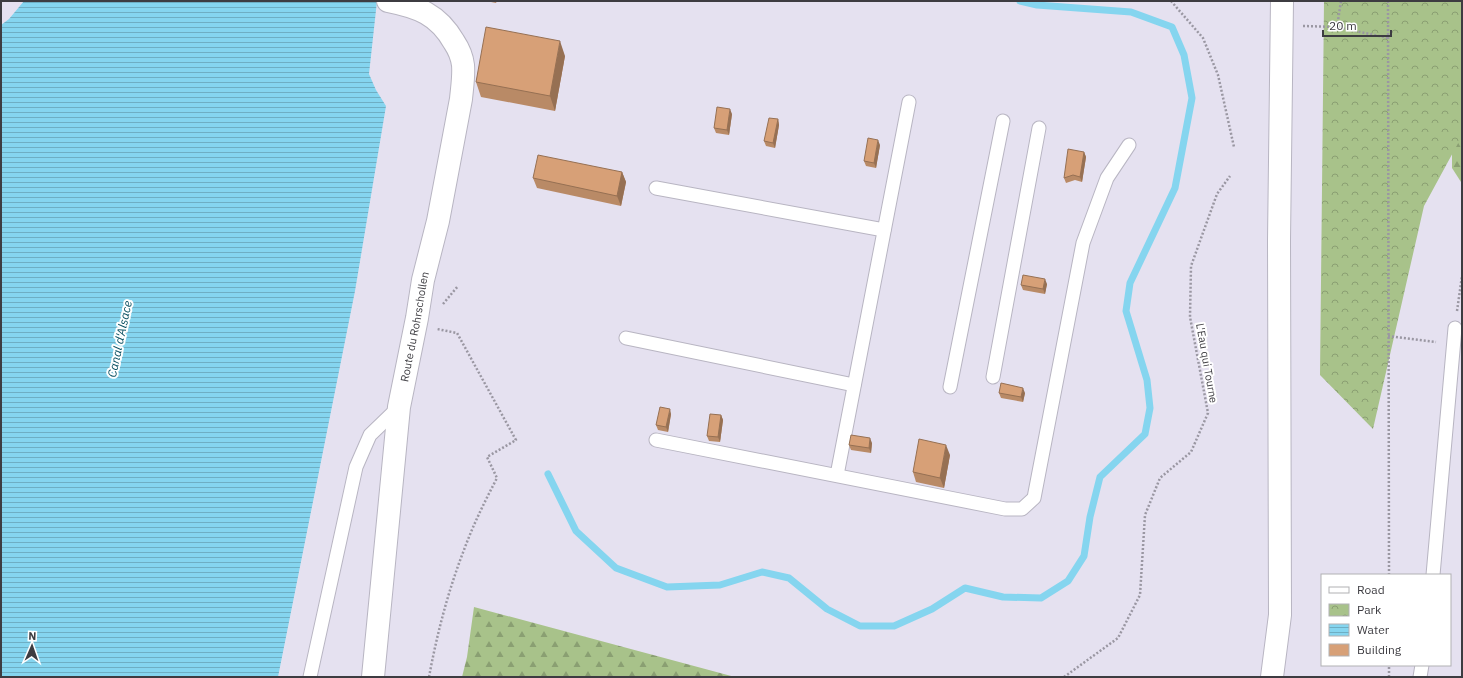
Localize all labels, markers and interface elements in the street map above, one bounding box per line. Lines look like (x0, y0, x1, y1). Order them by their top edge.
scale bar (1323, 12, 1391, 38)
text: 20 m (1329, 18, 1357, 33)
street label: Route du Rohrschollen (397, 270, 432, 383)
water label: Canal d'Alsace (104, 299, 135, 379)
street label: L'Eau qui Tourne (1193, 322, 1221, 404)
legend (1321, 574, 1451, 666)
text: Road (1357, 582, 1385, 597)
text: Park (1357, 602, 1382, 617)
text: Water (1357, 622, 1390, 637)
north arrow (12, 626, 52, 666)
text: N (28, 629, 37, 643)
text: Building (1357, 642, 1402, 657)

